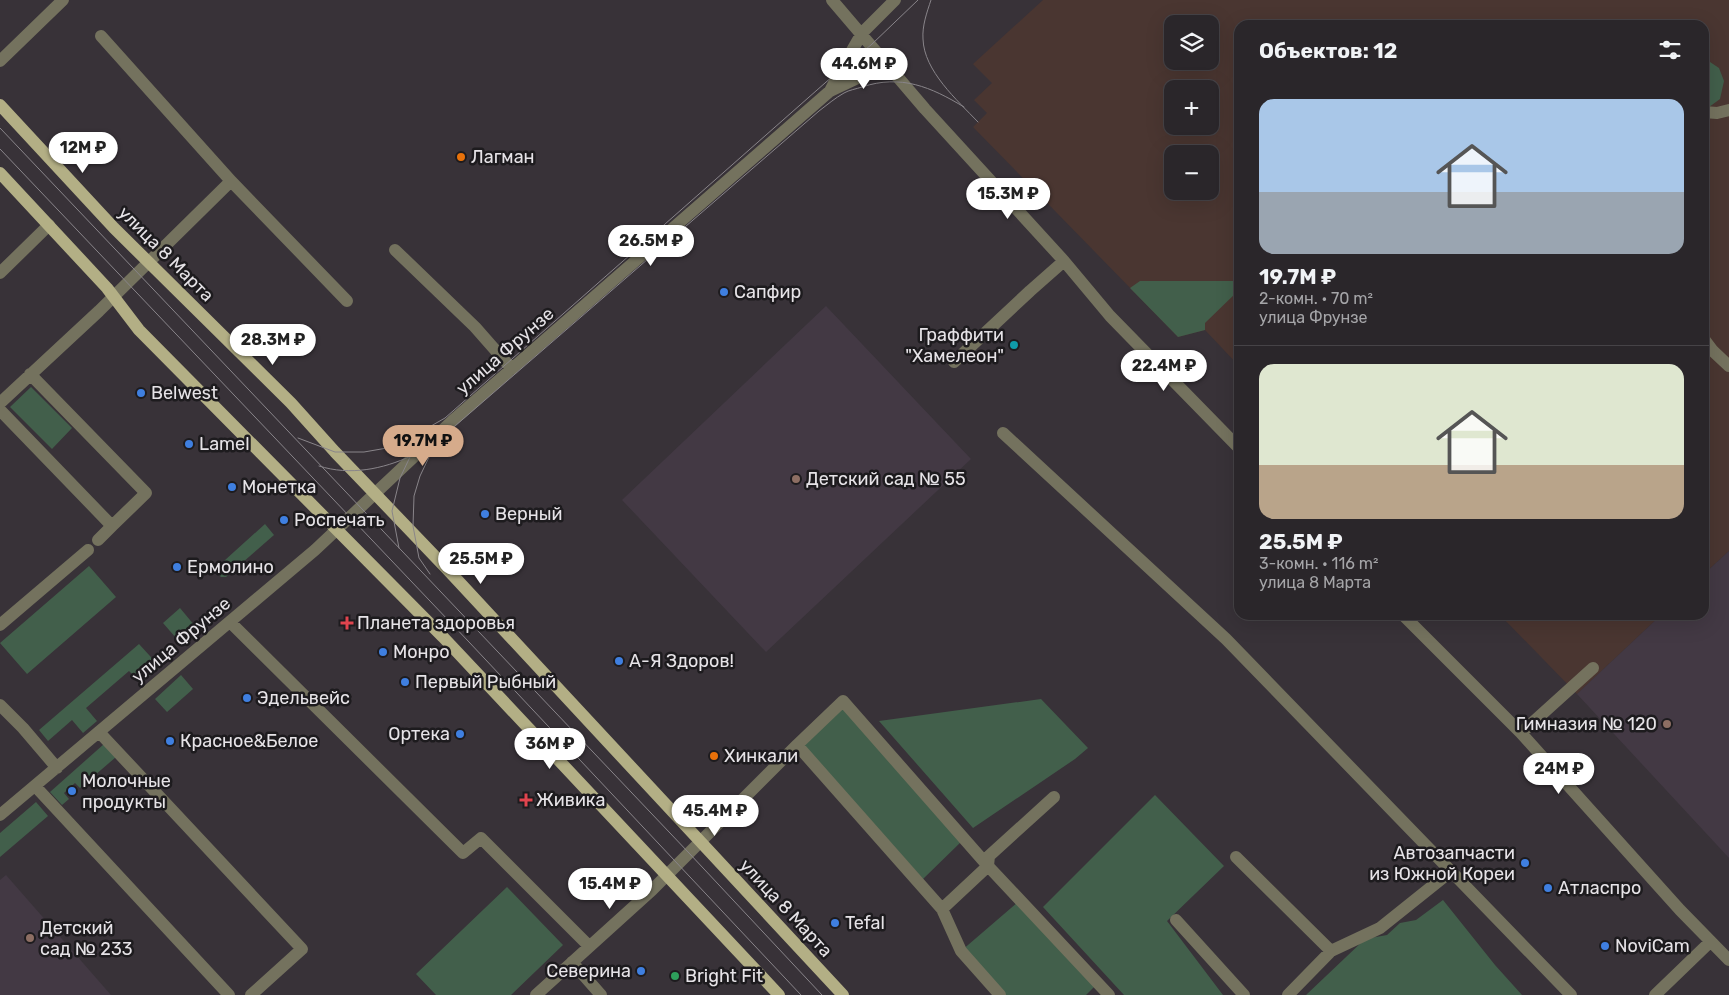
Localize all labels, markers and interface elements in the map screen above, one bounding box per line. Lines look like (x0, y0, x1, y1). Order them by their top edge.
map controls (1164, 15, 1219, 200)
button: layers (1164, 15, 1219, 70)
icon: filters (1656, 36, 1684, 64)
text: Объектов: 12 (1259, 38, 1397, 63)
pin: 44.6M ₽ (818, 48, 910, 90)
text: 44.6M ₽ (832, 54, 896, 73)
button: + (1164, 80, 1219, 135)
icon: home (1427, 131, 1517, 221)
pin: 12M ₽ (48, 132, 118, 174)
text: 12M ₽ (60, 138, 106, 157)
button: − (1164, 145, 1219, 200)
place label: Лагман (471, 146, 535, 168)
marker: Лагман (455, 151, 467, 163)
pin: 15.3M ₽ (962, 178, 1054, 220)
text: 15.3M ₽ (977, 184, 1039, 203)
street label: улица 8 Марта (114, 202, 218, 306)
pin: 26.5M ₽ (605, 224, 697, 267)
text: 26.5M ₽ (619, 231, 683, 250)
text: 19.7M ₽ (1259, 264, 1336, 289)
place label: Сапфир (734, 281, 801, 303)
marker: Сапфир (718, 286, 730, 298)
text: 2-комн. · 70 m² (1259, 289, 1373, 308)
street label: улица Фрунзе (452, 303, 558, 399)
text: улица Фрунзе (1259, 308, 1368, 327)
pin: 28.3M ₽ (227, 324, 319, 366)
place label: Граффити "Хамелеон" (905, 324, 1004, 367)
text: 28.3M ₽ (241, 330, 305, 349)
marker: Граффити "Хамелеон" (1008, 339, 1020, 351)
pin: 22.4M ₽ (1118, 350, 1210, 392)
text: 22.4M ₽ (1132, 356, 1196, 375)
place label: Belwest (151, 382, 218, 404)
marker: Belwest (135, 387, 147, 399)
icon: home (1427, 397, 1517, 487)
pin: 19.7M ₽ (377, 424, 469, 467)
text: 19.7M ₽ (394, 431, 452, 450)
place label: Lamel (199, 433, 250, 455)
marker: Lamel (183, 438, 195, 450)
place label: Детский сад № 55 (806, 468, 966, 490)
marker: Детский сад № 55 (790, 473, 802, 485)
place label: Монетка (242, 476, 316, 498)
marker: Монетка (226, 481, 238, 493)
place label: Верный (495, 503, 563, 525)
marker: Верный (479, 508, 491, 520)
place label: Роспечать (294, 509, 385, 531)
marker: Роспечать (278, 514, 290, 526)
text: 25.5M ₽ (1259, 529, 1343, 554)
pin: 25.5M ₽ (435, 542, 527, 585)
text: 25.5M ₽ (449, 549, 513, 568)
text: 3-комн. · 116 m² (1259, 554, 1379, 573)
place label: Ермолино (187, 556, 274, 578)
marker: Ермолино (171, 561, 183, 573)
text: улица 8 Марта (1259, 573, 1371, 592)
street label: улица Фрунзе (127, 592, 235, 688)
place label: Планета здоровья (357, 612, 515, 634)
marker: Планета здоровья (341, 617, 353, 629)
place label: Монро (393, 641, 450, 663)
marker: Монро (377, 646, 389, 658)
place label: А-Я Здоров! (629, 650, 734, 672)
marker: А-Я Здоров! (613, 655, 625, 667)
place label: Первый Рыбный (415, 671, 556, 693)
marker: Первый Рыбный (399, 676, 411, 688)
place label: Эдельвейс (257, 687, 350, 709)
marker: Эдельвейс (241, 692, 253, 704)
place label: Гимназия № 120 (1516, 713, 1657, 735)
marker: Гимназия № 120 (1661, 718, 1673, 730)
place label: Ортека (388, 723, 450, 745)
marker: Ортека (454, 728, 466, 740)
pin: 36M ₽ (515, 728, 585, 770)
place label: Красное&Белое (180, 730, 318, 752)
text: 36M ₽ (525, 734, 575, 753)
marker: Красное&Белое (164, 735, 176, 747)
place label: Хинкали (724, 745, 798, 767)
marker: Хинкали (708, 750, 720, 762)
pin: 24M ₽ (1524, 752, 1594, 795)
text: 24M ₽ (1534, 759, 1584, 778)
place label: Молочные продукты (82, 770, 171, 813)
marker: Молочные продукты (66, 785, 78, 797)
place label: Живика (536, 789, 605, 811)
marker: Живика (520, 794, 532, 806)
pin: 45.4M ₽ (669, 794, 761, 837)
text: 45.4M ₽ (683, 801, 747, 820)
place label: Автозапчасти из Южной Кореи (1369, 842, 1515, 885)
street label: улица 8 Марта (735, 854, 837, 962)
marker: Автозапчасти из Южной Кореи (1519, 857, 1531, 869)
pin: 15.4M ₽ (564, 868, 656, 910)
text: 15.4M ₽ (579, 874, 641, 893)
place label: Атласпро (1558, 877, 1641, 899)
marker: Атласпро (1542, 882, 1554, 894)
place label: Tefal (845, 912, 885, 934)
place label: Детский сад № 233 (40, 917, 133, 960)
marker: Tefal (829, 917, 841, 929)
marker: Детский сад № 233 (24, 932, 36, 944)
place label: NoviСam (1615, 935, 1690, 957)
marker: NoviСam (1599, 940, 1611, 952)
place label: Северина (546, 960, 631, 982)
marker: Северина (635, 965, 647, 977)
place label: Bright Fit (685, 965, 763, 987)
marker: Bright Fit (669, 970, 681, 982)

